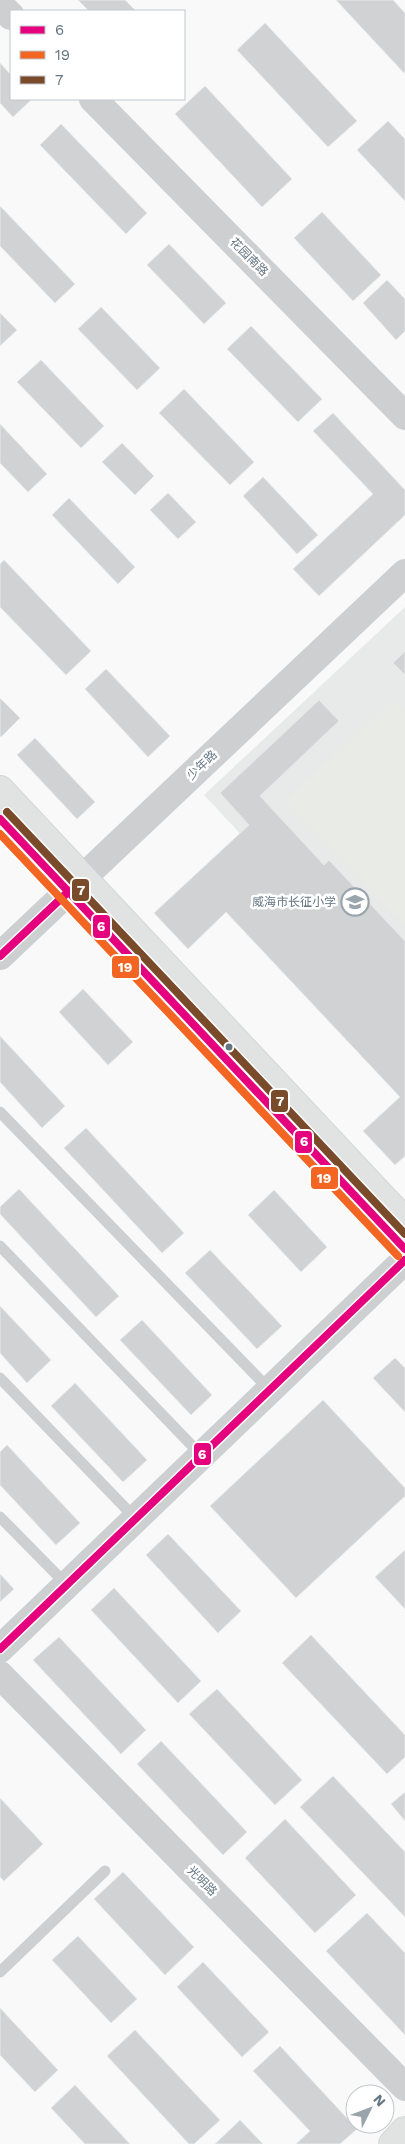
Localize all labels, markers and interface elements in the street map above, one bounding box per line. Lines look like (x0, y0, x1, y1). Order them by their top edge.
legend (10, 10, 185, 100)
text: 6 (55, 21, 64, 39)
text: 19 (55, 46, 70, 64)
text: 7 (55, 71, 63, 89)
street label: 花园南路 (227, 235, 271, 279)
street label: 少年路 (184, 748, 220, 782)
line badge: 7 (71, 878, 90, 902)
text: 7 (77, 882, 86, 898)
school or university icon: 威海市长征小学 (340, 887, 370, 917)
place label: 威海市长征小学 (252, 895, 336, 909)
line badge: 6 (92, 914, 111, 939)
text: 6 (97, 918, 106, 934)
line badge: 19 (111, 955, 140, 979)
text: 19 (118, 959, 132, 975)
unlabelled marker (224, 1042, 234, 1052)
line badge: 7 (270, 1089, 289, 1113)
text: 7 (276, 1093, 285, 1109)
line badge: 6 (294, 1130, 313, 1154)
text: 6 (300, 1133, 309, 1149)
line badge: 19 (310, 1166, 339, 1190)
text: 19 (317, 1170, 331, 1186)
line badge: 6 (193, 1442, 212, 1466)
text: 6 (198, 1446, 207, 1462)
street label: 光明路 (184, 1863, 220, 1899)
north arrow (345, 2084, 395, 2134)
text: N (370, 2091, 389, 2110)

